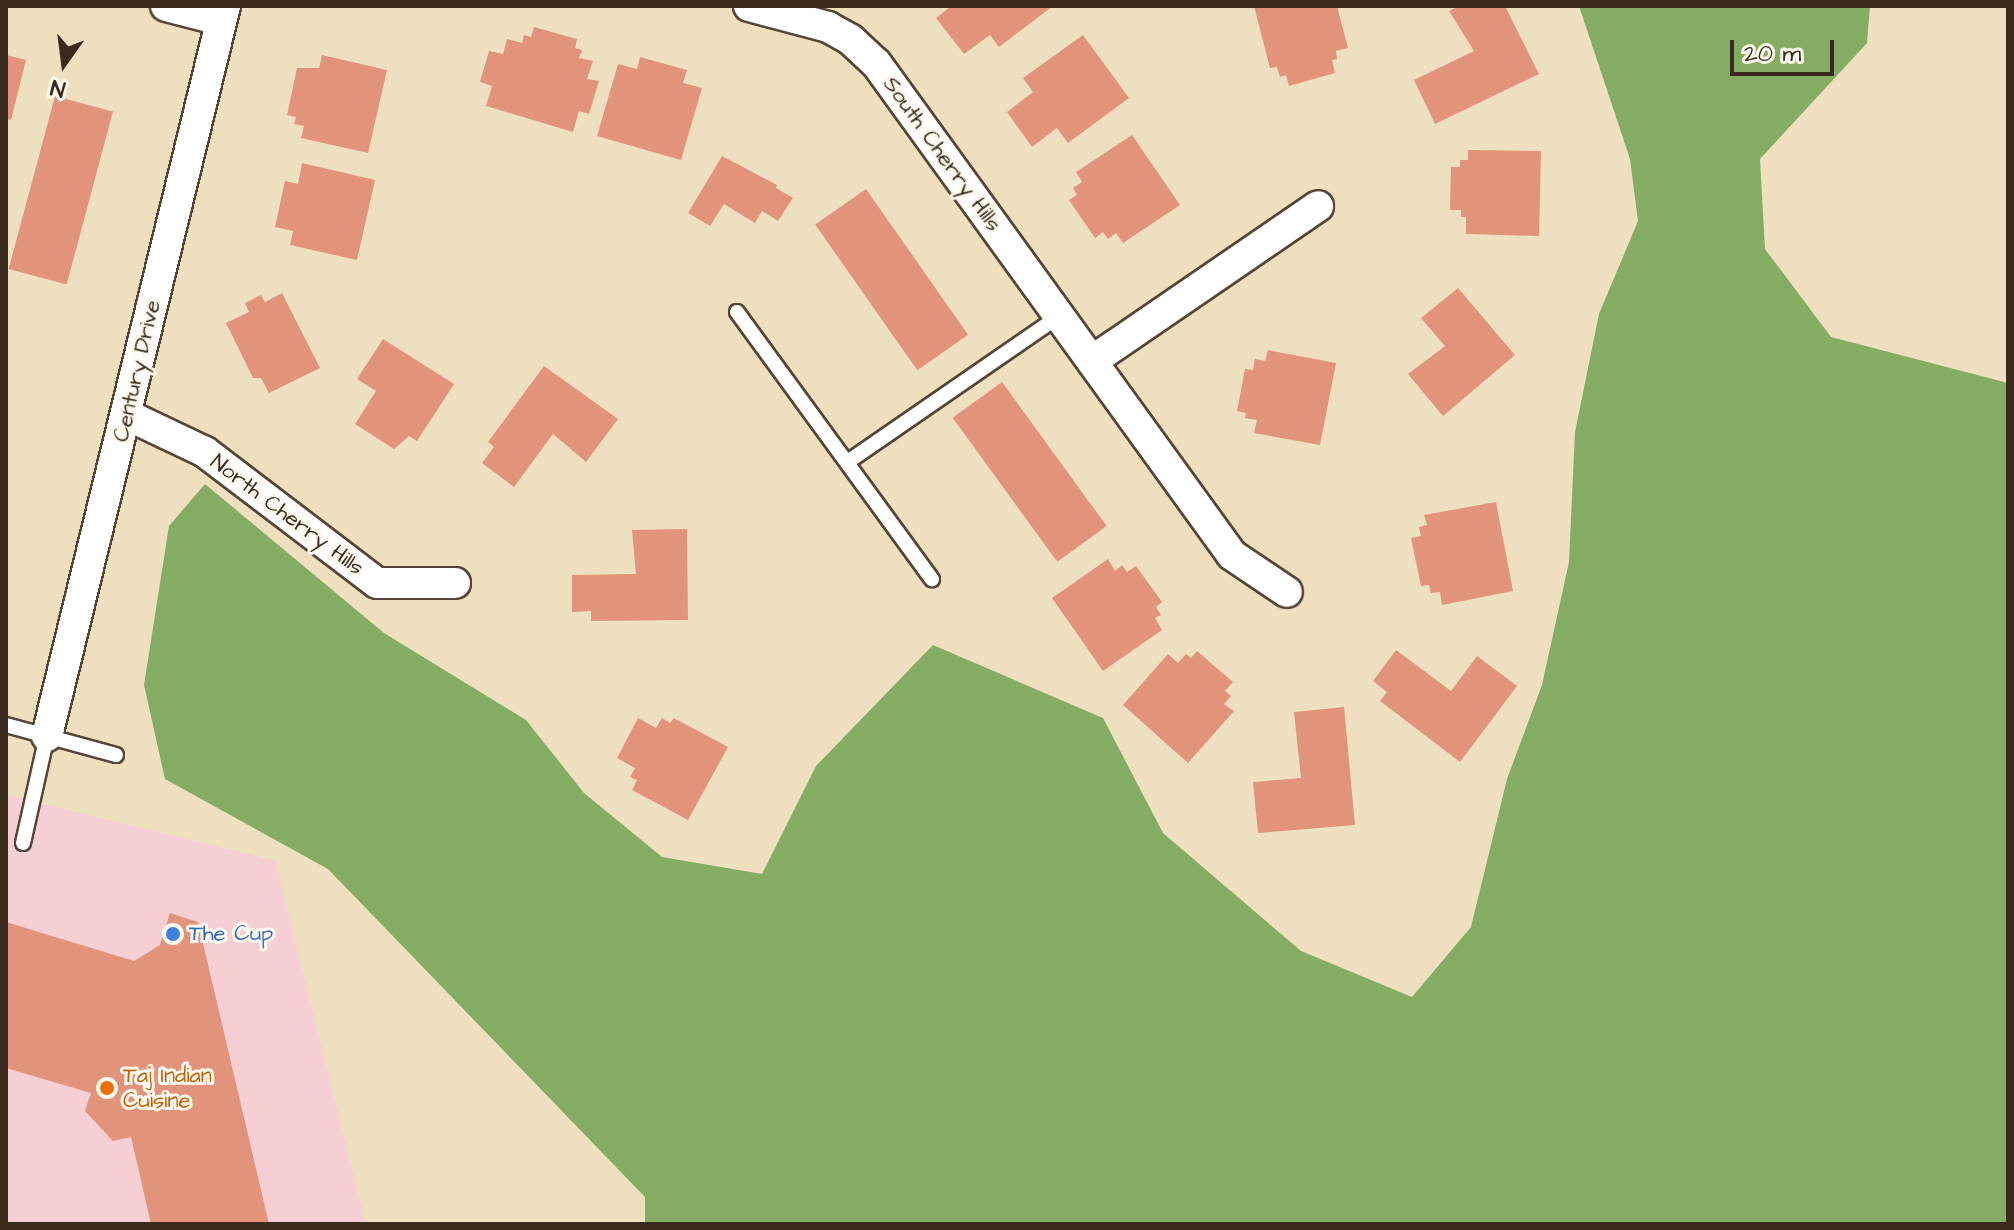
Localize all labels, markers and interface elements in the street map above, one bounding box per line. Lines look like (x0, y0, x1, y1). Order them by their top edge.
north arrow (24, 24, 104, 104)
scale bar (1734, 24, 1838, 74)
text: 20 m (1744, 37, 1801, 71)
text: N (48, 71, 69, 104)
street label: South Cherry Hills (877, 72, 1007, 236)
street label: Century Drive (108, 298, 166, 444)
street label: North Cherry Hills (205, 449, 369, 581)
place label: The Cup (189, 921, 273, 947)
marker: The Cup (164, 925, 182, 943)
place label: Taj Indian Cuisine (123, 1062, 212, 1114)
marker: Taj Indian Cuisine (98, 1079, 116, 1097)

